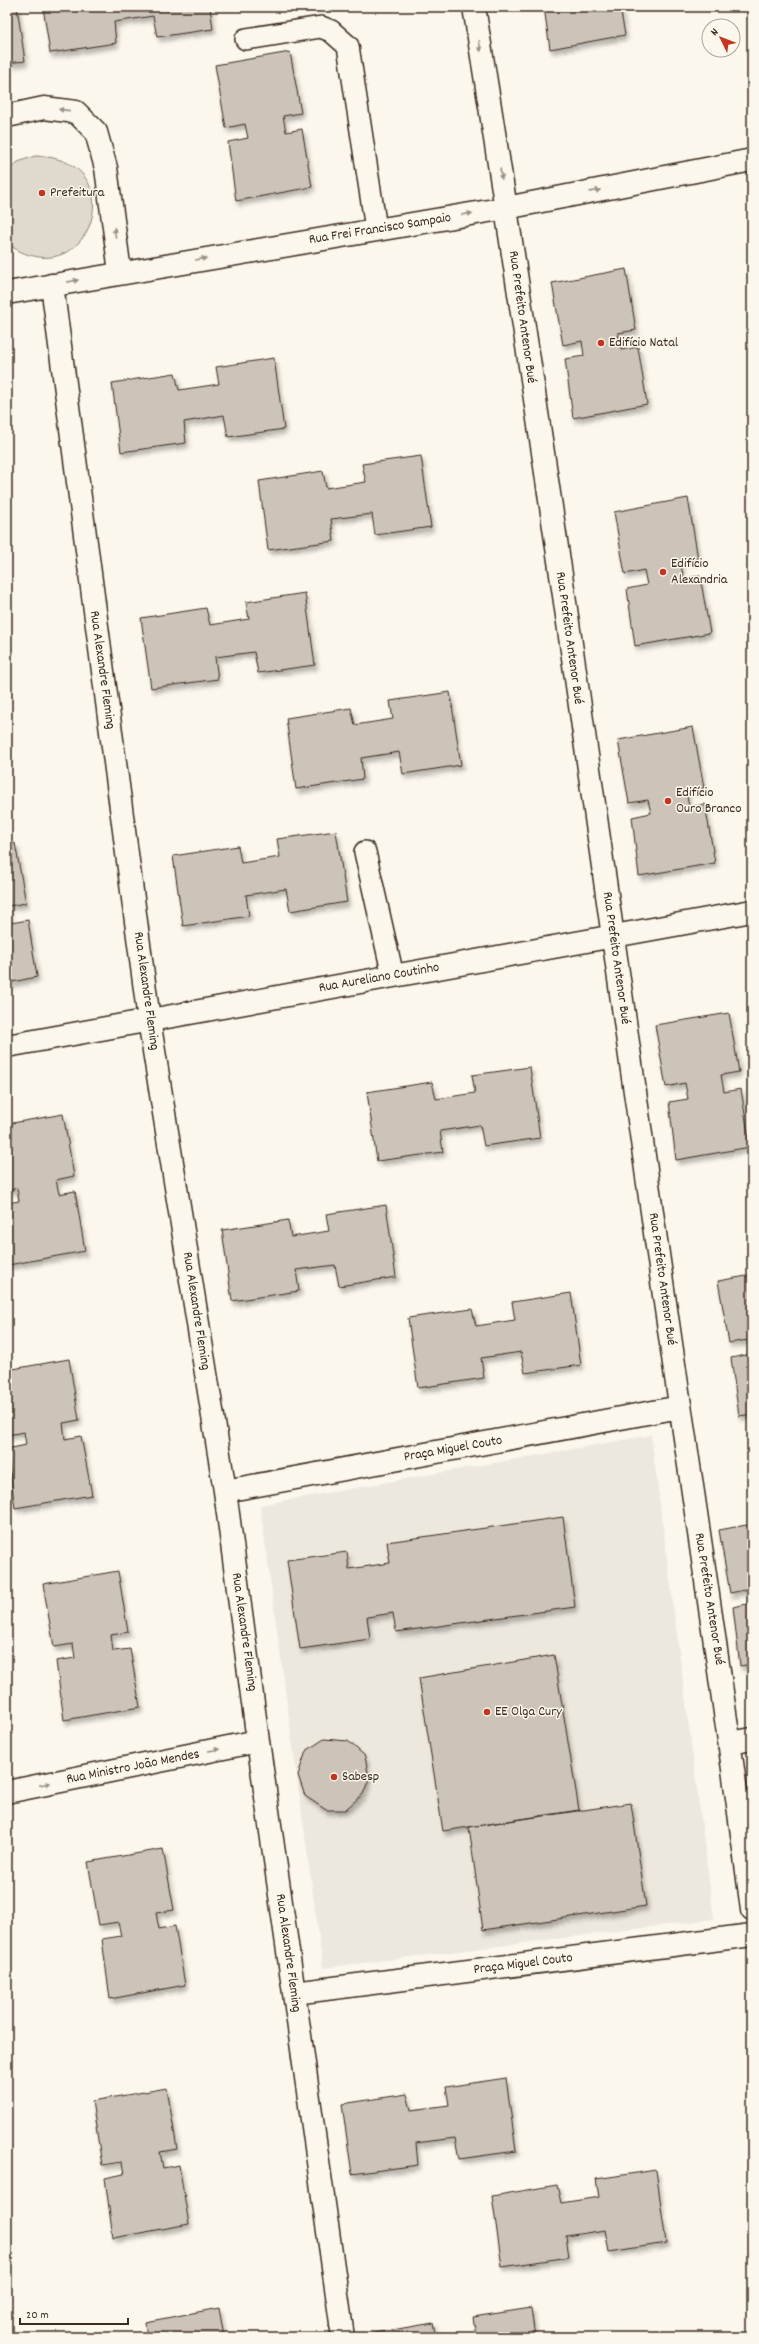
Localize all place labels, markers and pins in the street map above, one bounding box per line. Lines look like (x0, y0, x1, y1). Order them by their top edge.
place label: Prefeitura (50, 183, 105, 203)
marker: Prefeitura (37, 188, 47, 198)
place label: Edifício Natal (609, 333, 679, 353)
marker: Edifício Natal (596, 338, 606, 348)
place label: Edifício Alexandria (671, 554, 728, 590)
marker: Edifício Alexandria (658, 567, 668, 577)
place label: Edifício Ouro Branco (676, 783, 741, 819)
marker: Edifício Ouro Branco (663, 796, 673, 806)
place label: EE Olga Cury (495, 1702, 562, 1722)
marker: EE Olga Cury (482, 1707, 492, 1717)
place label: Sabesp (342, 1767, 379, 1787)
marker: Sabesp (329, 1772, 339, 1782)

